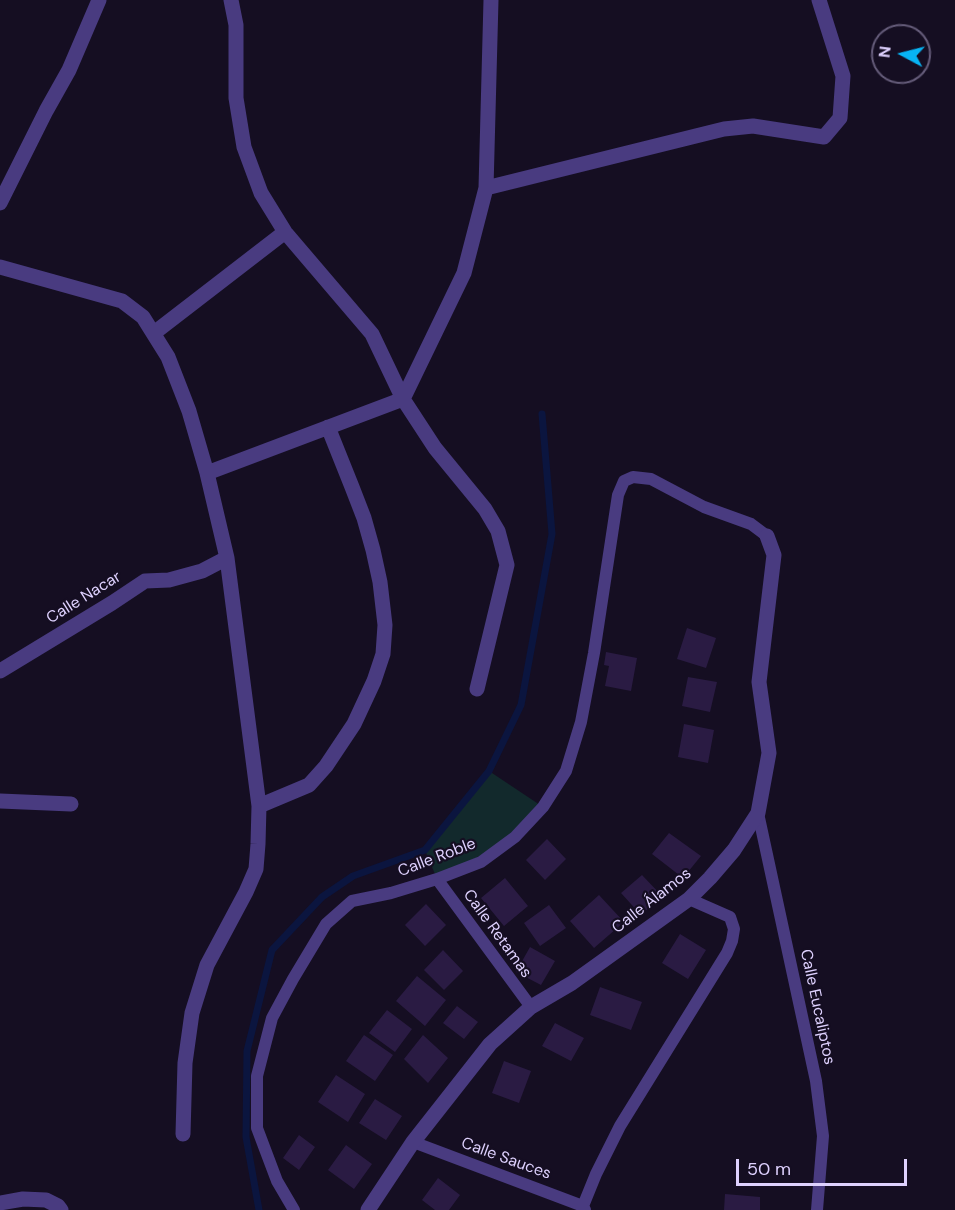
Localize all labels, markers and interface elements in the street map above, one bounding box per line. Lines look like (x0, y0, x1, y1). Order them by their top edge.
north arrow (871, 24, 931, 84)
text: N (873, 45, 896, 59)
street label: Calle Nacar (43, 568, 125, 628)
street label: Calle Roble (395, 834, 479, 882)
street label: Calle Álamos (609, 864, 695, 938)
street label: Calle Retamas (459, 886, 535, 982)
street label: Calle Eucaliptos (795, 948, 839, 1066)
street label: Calle Sauces (459, 1134, 553, 1184)
scale bar (739, 1147, 910, 1185)
text: 50 m (747, 1157, 791, 1181)

